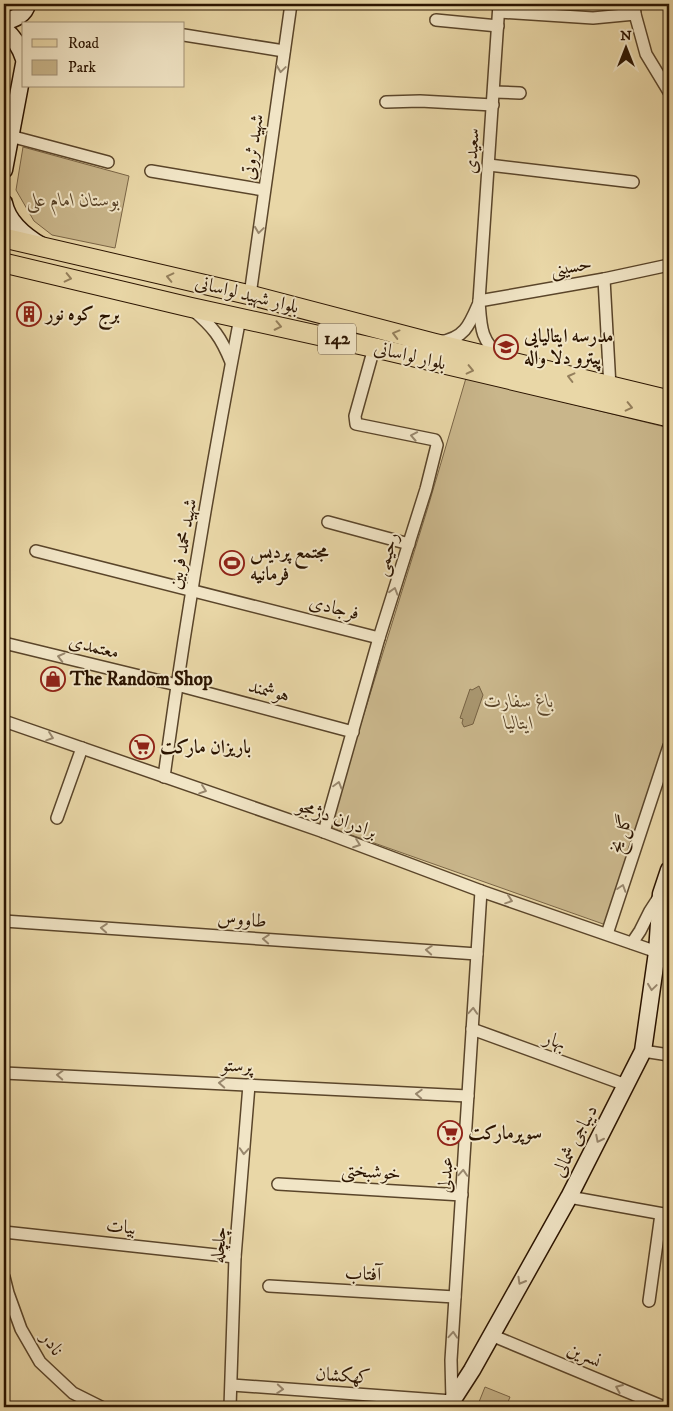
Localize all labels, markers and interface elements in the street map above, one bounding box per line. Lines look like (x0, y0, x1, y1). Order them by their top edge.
legend (22, 22, 185, 88)
north arrow (600, 22, 650, 72)
text: N (620, 27, 632, 45)
text: Road (68, 34, 100, 53)
text: Park (68, 58, 97, 77)
one-way arrow (276, 66, 287, 74)
street label: شهید ثروتی (237, 113, 269, 181)
street label: سعیدی (459, 127, 485, 175)
park label: بوستان امام علی (26, 189, 120, 216)
one-way arrow (254, 227, 265, 235)
street label: حسینی (548, 252, 594, 283)
street label: بلوار شهید لواسانی (193, 271, 301, 319)
one-way arrow (64, 272, 73, 283)
one-way arrow (166, 272, 175, 283)
building icon: برج کوه نور (16, 301, 42, 327)
place label: برج کوه نور (44, 303, 120, 331)
one-way arrow (273, 320, 282, 331)
road number: 142 (318, 324, 356, 354)
place label: مدرسه ایتالیایی پیترو دلا واله (523, 325, 614, 372)
one-way arrow (392, 329, 401, 339)
school or university icon: مدرسه ایتالیایی پیترو دلا واله (493, 334, 519, 360)
street label: بلوار لواسانی (372, 337, 448, 375)
one-way arrow (466, 364, 475, 375)
one-way arrow (566, 372, 575, 383)
one-way arrow (624, 401, 633, 412)
one-way arrow (409, 431, 418, 441)
street label: شهید محمد فربین (164, 497, 202, 591)
street label: رحیمی (369, 529, 405, 579)
place label: مجتمع پردیس فرمانیه (250, 541, 329, 586)
sports icon: مجتمع پردیس فرمانیه (219, 550, 245, 576)
one-way arrow (388, 587, 398, 596)
street label: فرجادی (306, 591, 362, 625)
street label: معتمدی (66, 630, 122, 664)
one-way arrow (57, 652, 66, 663)
shop icon: The Random Shop (40, 666, 66, 692)
place label: The Random Shop (69, 668, 213, 691)
street label: هوشمند (246, 674, 292, 708)
park label: باغ سفارت ایتالیا (484, 690, 554, 735)
one-way arrow (45, 731, 54, 741)
supermarket icon: باریزان مارکت (129, 734, 155, 760)
place label: باریزان مارکت (160, 736, 252, 759)
one-way arrow (332, 782, 342, 790)
one-way arrow (199, 784, 207, 794)
street label: برادران دژمجو (292, 793, 380, 844)
street label: گل یخ (603, 812, 642, 857)
one-way arrow (352, 838, 361, 848)
one-way arrow (616, 884, 626, 892)
one-way arrow (505, 894, 513, 904)
street label: طاووس (217, 907, 267, 933)
one-way arrow (100, 922, 108, 933)
one-way arrow (262, 934, 270, 945)
one-way arrow (424, 945, 432, 956)
one-way arrow (647, 984, 658, 992)
one-way arrow (468, 1007, 479, 1015)
street label: بهار (539, 1026, 569, 1056)
street label: پرستو (219, 1054, 255, 1078)
one-way arrow (56, 1070, 64, 1081)
one-way arrow (218, 1078, 226, 1089)
one-way arrow (415, 1088, 423, 1099)
street label: دیباجی شمالی (547, 1101, 603, 1181)
supermarket icon: سوپرمارکت (437, 1120, 463, 1146)
place label: سوپرمارکت (468, 1122, 542, 1145)
one-way arrow (595, 1133, 605, 1142)
one-way arrow (238, 1147, 249, 1155)
street label: عبدلی (433, 1156, 459, 1194)
street label: خوشبختی (340, 1158, 402, 1187)
one-way arrow (458, 1169, 469, 1177)
street label: بیات (105, 1214, 137, 1240)
street label: چلچله (206, 1226, 233, 1264)
street label: آفتاب (344, 1262, 384, 1287)
one-way arrow (517, 1276, 527, 1285)
street label: نادر (35, 1326, 68, 1360)
one-way arrow (447, 1331, 458, 1339)
street label: نسرین (563, 1338, 605, 1372)
street label: کهکشان (314, 1363, 372, 1389)
one-way arrow (276, 1383, 284, 1394)
one-way arrow (615, 1384, 624, 1395)

